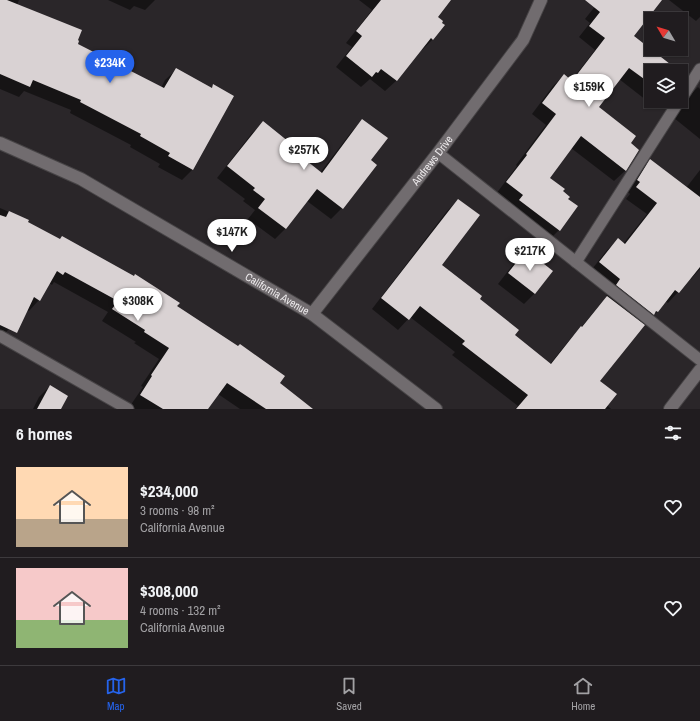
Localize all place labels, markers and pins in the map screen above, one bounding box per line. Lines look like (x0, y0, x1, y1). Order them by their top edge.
pin: $234K (82, 50, 138, 84)
pin: $159K (561, 74, 617, 108)
pin: $257K (276, 137, 332, 171)
pin: $147K (204, 219, 260, 253)
pin: $217K (502, 238, 558, 272)
pin: $308K (110, 288, 166, 322)

